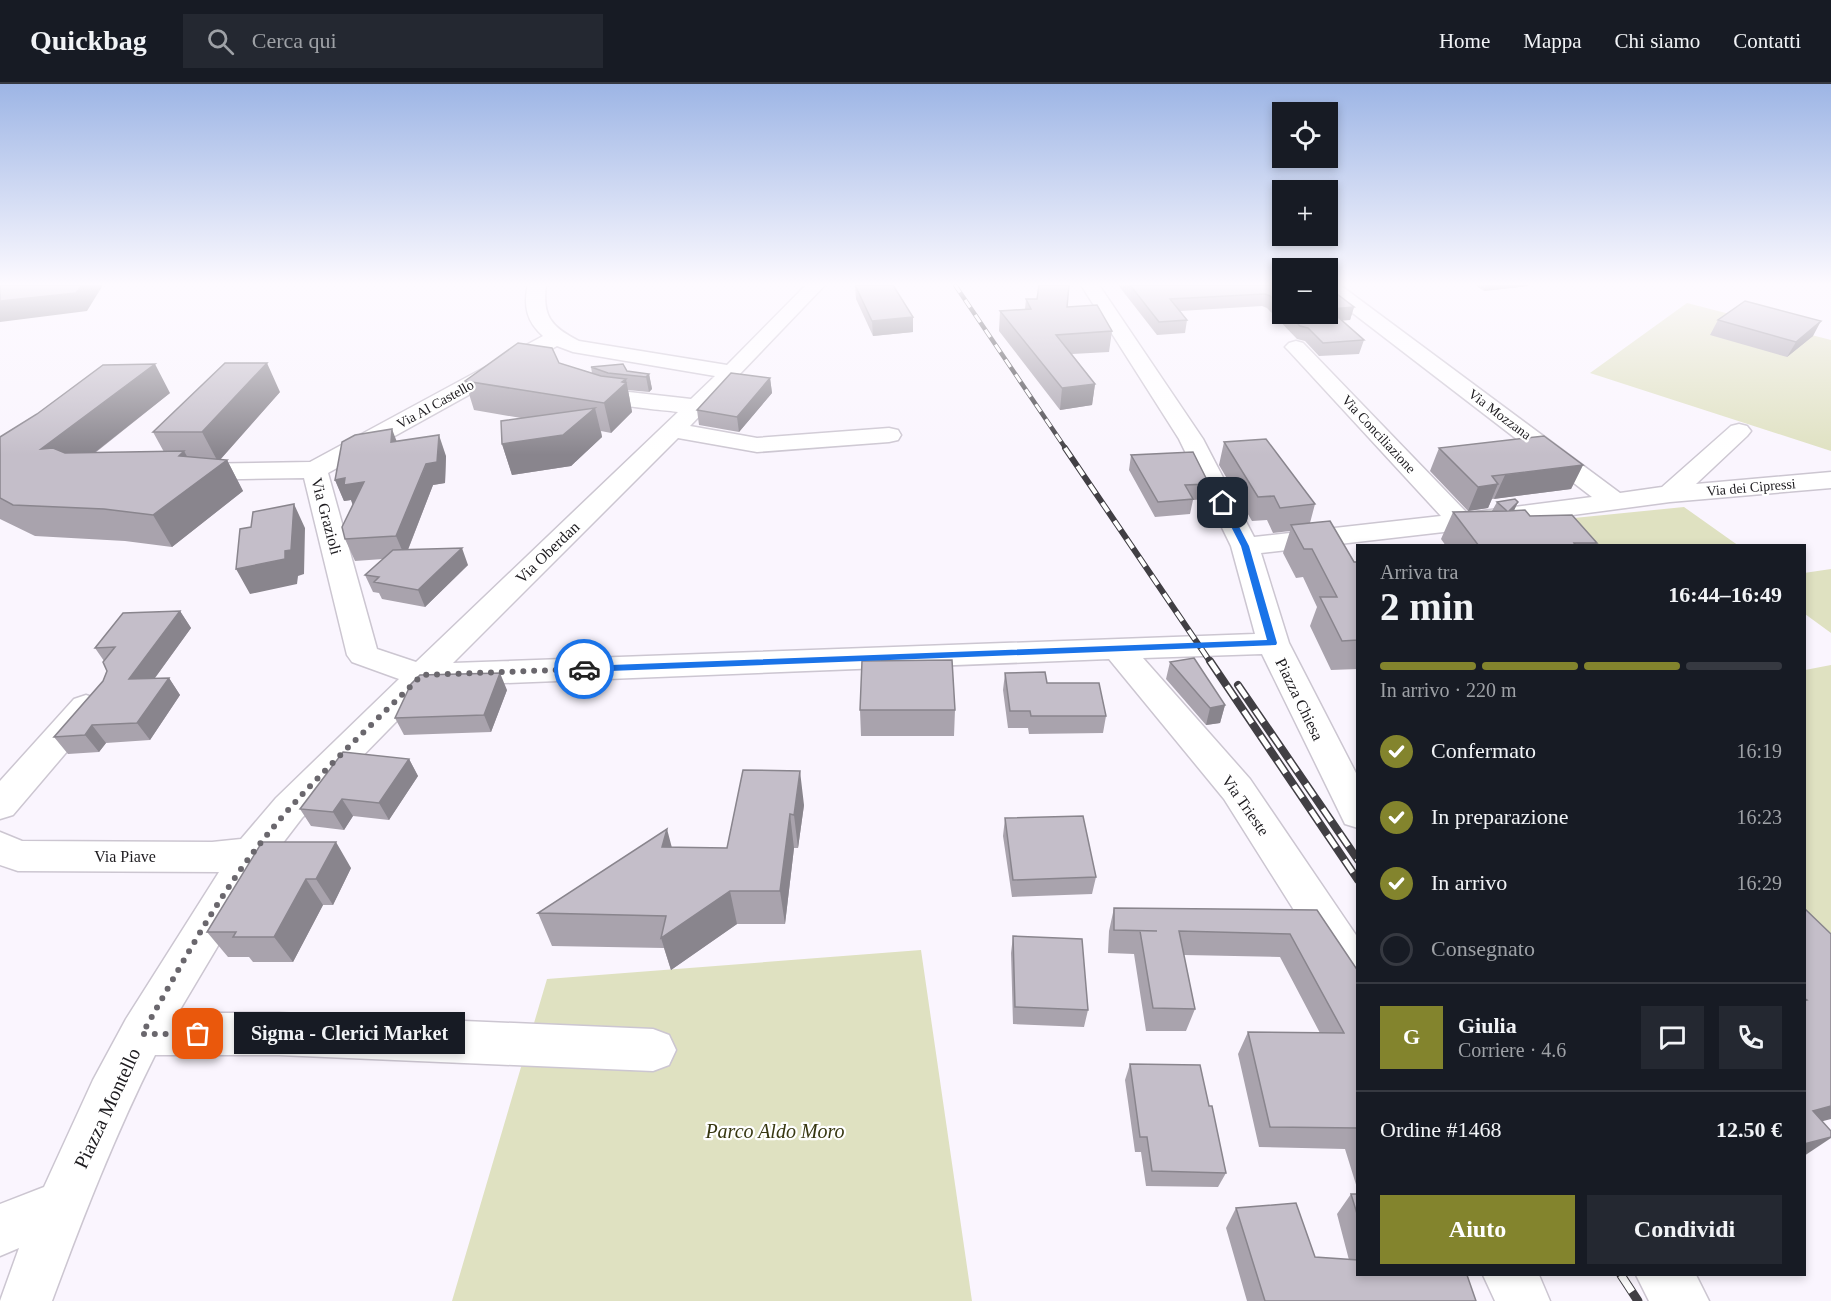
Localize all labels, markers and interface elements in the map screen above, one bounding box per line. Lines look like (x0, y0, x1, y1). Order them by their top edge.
search box (183, 14, 603, 68)
text: Quickbag (30, 25, 147, 56)
icon: search (204, 25, 237, 58)
text: Cerca qui (252, 28, 337, 53)
text: Home (1439, 29, 1490, 53)
text: Mappa (1523, 29, 1582, 53)
text: Chi siamo (1615, 29, 1700, 53)
text: Contatti (1733, 29, 1801, 53)
map controls (1272, 102, 1338, 324)
button: locate (1272, 102, 1338, 168)
button: + (1272, 180, 1338, 246)
button: − (1272, 258, 1338, 324)
street label: Via Al Castello (394, 377, 476, 432)
street label: Via Mozzana (1466, 386, 1534, 443)
street label: Via Conciliazione (1339, 392, 1418, 476)
street label: Via Grazioli (308, 476, 345, 557)
street label: Via dei Cipressi (1706, 476, 1796, 499)
pin (1197, 477, 1248, 528)
icon: home (1206, 486, 1239, 519)
street label: Via Oberdan (512, 518, 582, 587)
text: Arriva tra (1380, 561, 1458, 583)
text: 16:44–16:49 (1668, 582, 1782, 607)
text: 2 min (1380, 585, 1474, 628)
courier (554, 639, 614, 699)
icon: car (568, 653, 601, 686)
street label: Piazza Chiesa (1272, 655, 1327, 743)
text: In arrivo · 220 m (1380, 679, 1517, 701)
icon: check (1380, 735, 1413, 768)
text: Confermato (1431, 738, 1536, 763)
text: 16:19 (1736, 740, 1782, 762)
street label: Via Trieste (1219, 772, 1273, 839)
icon: check (1380, 801, 1413, 834)
text: In preparazione (1431, 804, 1568, 829)
text: 16:23 (1736, 806, 1782, 828)
street label: Via Piave (94, 848, 156, 865)
icon: check (1380, 867, 1413, 900)
text: In arrivo (1431, 870, 1507, 895)
text: 16:29 (1736, 872, 1782, 894)
text: Consegnato (1431, 936, 1535, 961)
button: chat (1641, 1006, 1704, 1069)
button: phone (1719, 1006, 1782, 1069)
pin (172, 1008, 223, 1059)
callout: Sigma - Clerici Market (234, 1013, 465, 1055)
text: Giulia (1458, 1013, 1517, 1038)
icon: bag (181, 1017, 214, 1050)
text: Sigma - Clerici Market (251, 1022, 448, 1044)
text: G (1403, 1024, 1420, 1049)
text: Corriere · 4.6 (1458, 1039, 1566, 1061)
street label: Piazza Montello (69, 1044, 145, 1172)
text: Ordine #1468 (1380, 1117, 1502, 1142)
text: 12.50 € (1716, 1117, 1782, 1142)
park label: Parco Aldo Moro (704, 1120, 845, 1142)
button: Aiuto (1380, 1195, 1575, 1264)
button: Condividi (1587, 1195, 1782, 1264)

